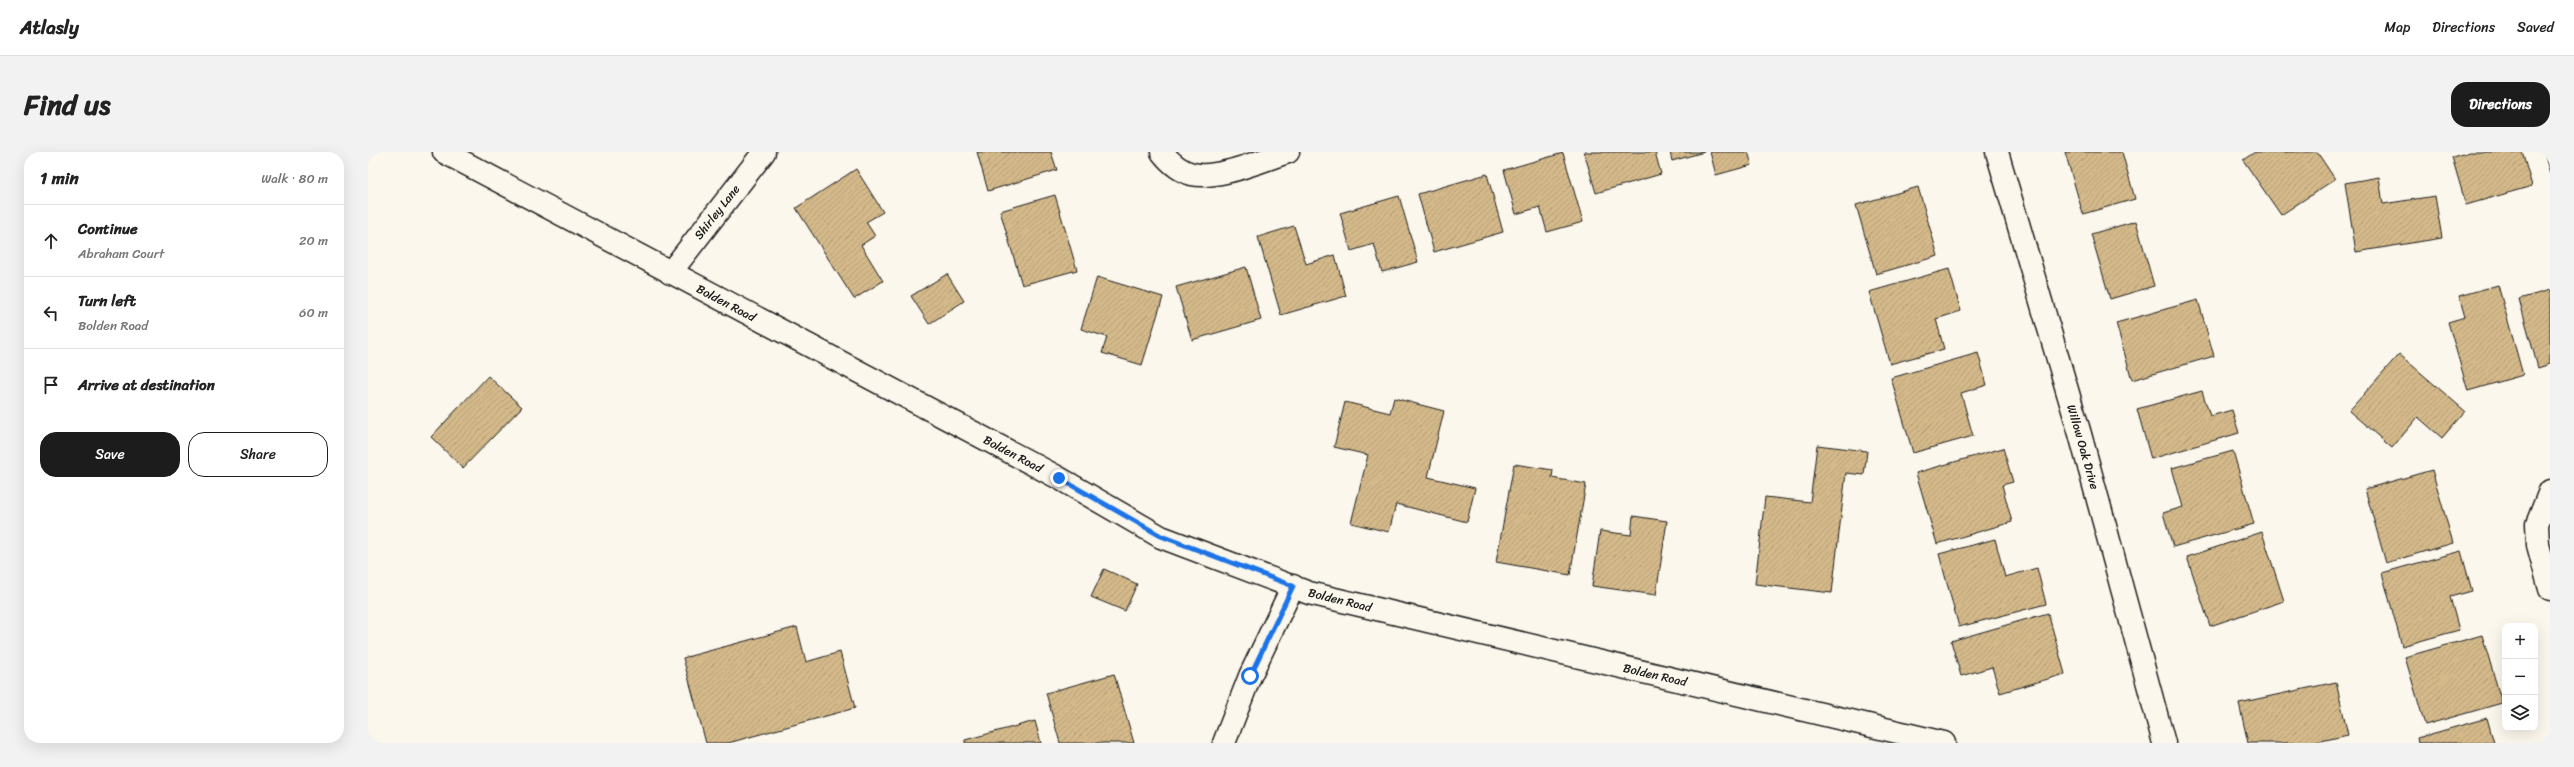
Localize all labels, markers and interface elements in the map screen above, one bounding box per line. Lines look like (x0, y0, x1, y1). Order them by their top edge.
text: Atlasly (20, 11, 79, 44)
text: Map (2384, 15, 2410, 40)
text: Directions (2432, 15, 2495, 40)
text: Saved (2517, 15, 2554, 40)
text: Find us (24, 80, 111, 129)
button: Directions (2451, 82, 2550, 127)
text: 1 min (40, 163, 79, 193)
text: Walk · 80 m (261, 167, 328, 190)
street label: Shirley Lane (688, 180, 746, 244)
text: Continue (78, 216, 138, 242)
text: 20 m (299, 229, 328, 252)
icon: ahead (40, 230, 62, 252)
text: Abraham Court (78, 242, 164, 265)
street label: Bolden Road (692, 278, 761, 329)
text: Turn left (78, 288, 136, 314)
text: 60 m (299, 301, 328, 324)
icon: left (40, 302, 62, 324)
text: Bolden Road (78, 314, 148, 337)
text: Arrive at destination (78, 372, 215, 398)
icon: arrive (40, 374, 62, 396)
street label: Willow Oak Drive (2060, 402, 2106, 492)
street label: Bolden Road (979, 429, 1048, 480)
button: Save (40, 432, 180, 477)
button: Share (188, 432, 328, 477)
route end (1050, 469, 1068, 487)
street label: Bolden Road (1306, 581, 1376, 619)
map controls (2502, 623, 2538, 731)
button: + (2502, 623, 2538, 659)
street label: Bolden Road (1621, 657, 1691, 693)
button: − (2502, 659, 2538, 695)
route start (1241, 667, 1259, 685)
button: layers (2502, 695, 2538, 731)

